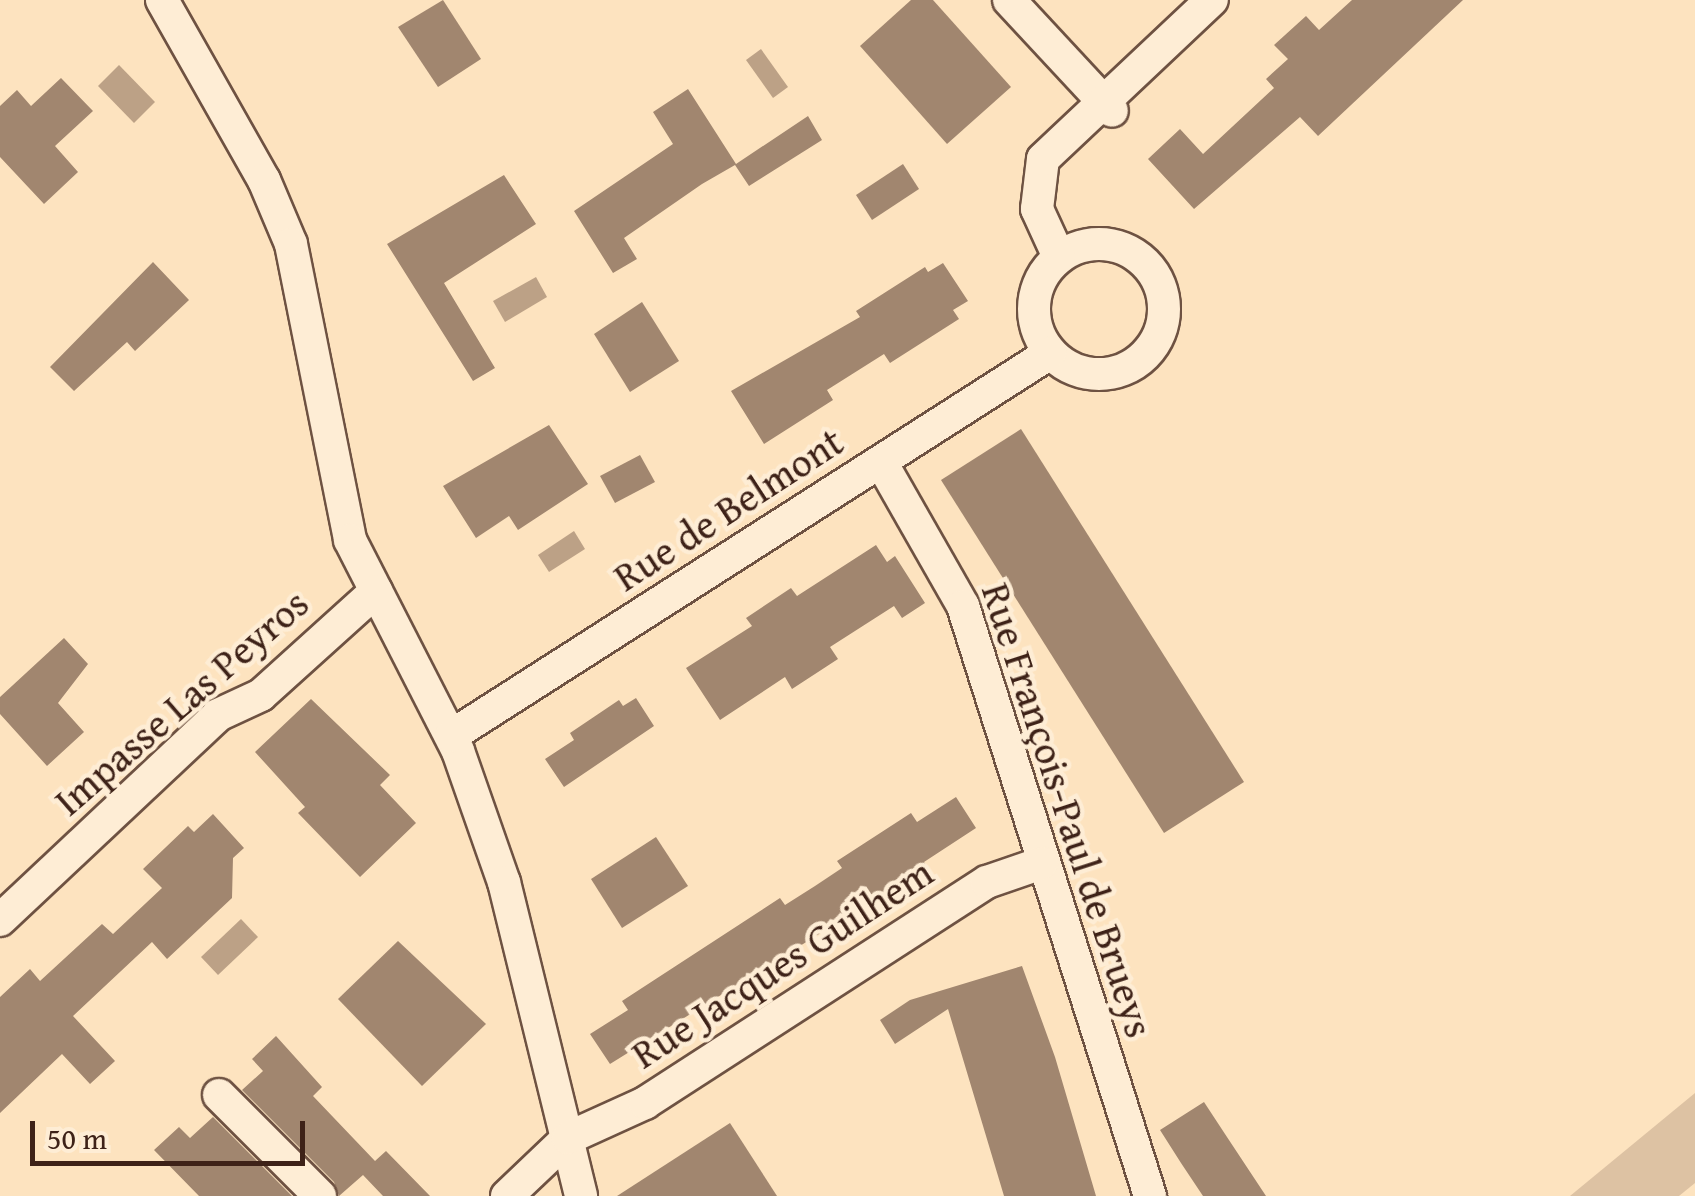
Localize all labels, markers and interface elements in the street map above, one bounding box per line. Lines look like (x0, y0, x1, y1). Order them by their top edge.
street label: Rue de Belmont (604, 417, 852, 601)
street label: Rue François-Paul de Brueys (972, 577, 1164, 1043)
street label: Impasse Las Peyros (44, 579, 318, 825)
street label: Rue Jacques Guilhem (622, 848, 942, 1078)
scale bar (35, 1101, 310, 1163)
text: 50 m (47, 1116, 107, 1160)

